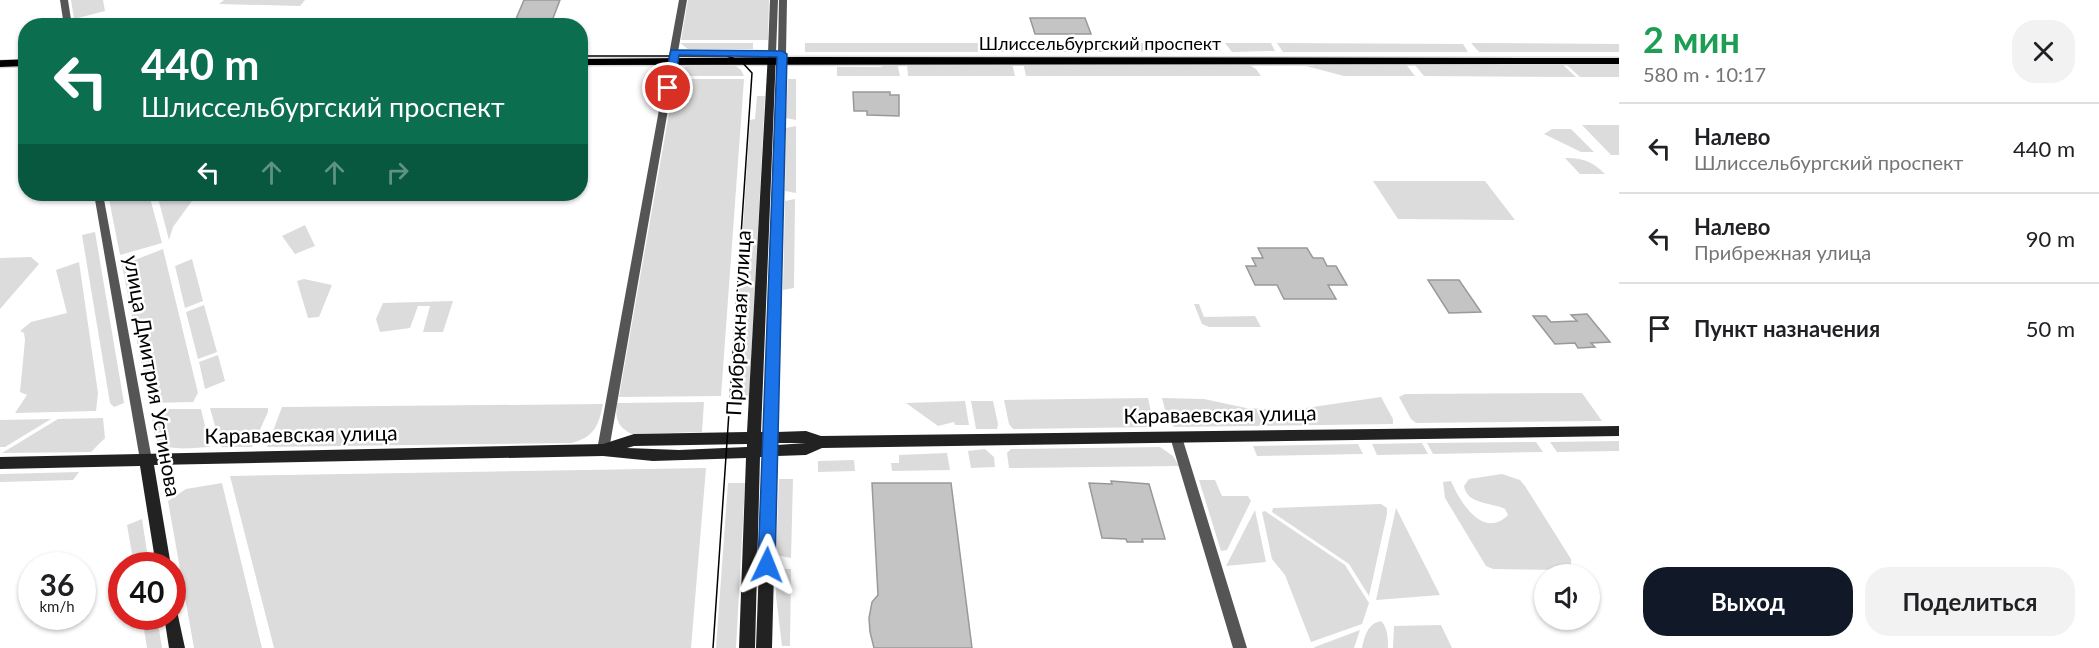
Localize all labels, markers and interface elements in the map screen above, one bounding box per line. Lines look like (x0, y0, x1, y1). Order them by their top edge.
text: 2 мин (1643, 17, 1740, 61)
button: close (2012, 20, 2075, 83)
street label: Шлиссельбургский проспект (979, 32, 1221, 54)
text: 440 m (141, 39, 259, 89)
icon: left (42, 42, 120, 120)
pin (642, 62, 693, 113)
text: 580 m · 10:17 (1643, 62, 1766, 86)
icon: arrive (651, 71, 684, 104)
text: Шлиссельбургский проспект (141, 90, 505, 123)
text: Налево (1694, 123, 1770, 150)
icon: left (1643, 132, 1676, 165)
text: 440 m (2013, 135, 2075, 162)
text: Шлиссельбургский проспект (1694, 150, 1963, 174)
icon: left (192, 156, 225, 189)
icon: ahead (255, 156, 288, 189)
icon: ahead (318, 156, 351, 189)
icon: right (381, 156, 414, 189)
text: Налево (1694, 213, 1770, 240)
icon: left (1643, 222, 1676, 255)
text: 90 m (2026, 225, 2075, 252)
street label: Прибрежная улица (720, 229, 755, 416)
text: Прибрежная улица (1694, 240, 1871, 264)
street label: улица Дмитрия Устинова (120, 253, 187, 498)
icon: arrive (1643, 312, 1676, 345)
text: Пункт назначения (1694, 315, 1880, 342)
text: 50 m (2026, 315, 2075, 342)
street label: Караваевская улица (1123, 399, 1317, 428)
street label: Караваевская улица (204, 419, 398, 448)
position arrow (735, 533, 799, 597)
speed limit sign: 40 (108, 552, 186, 630)
map controls (1534, 564, 1600, 630)
button: sound (1534, 564, 1600, 630)
text: 36 (40, 566, 74, 602)
button: Выход (1643, 567, 1853, 636)
button: Поделиться (1865, 567, 2075, 636)
text: km/h (39, 597, 75, 615)

